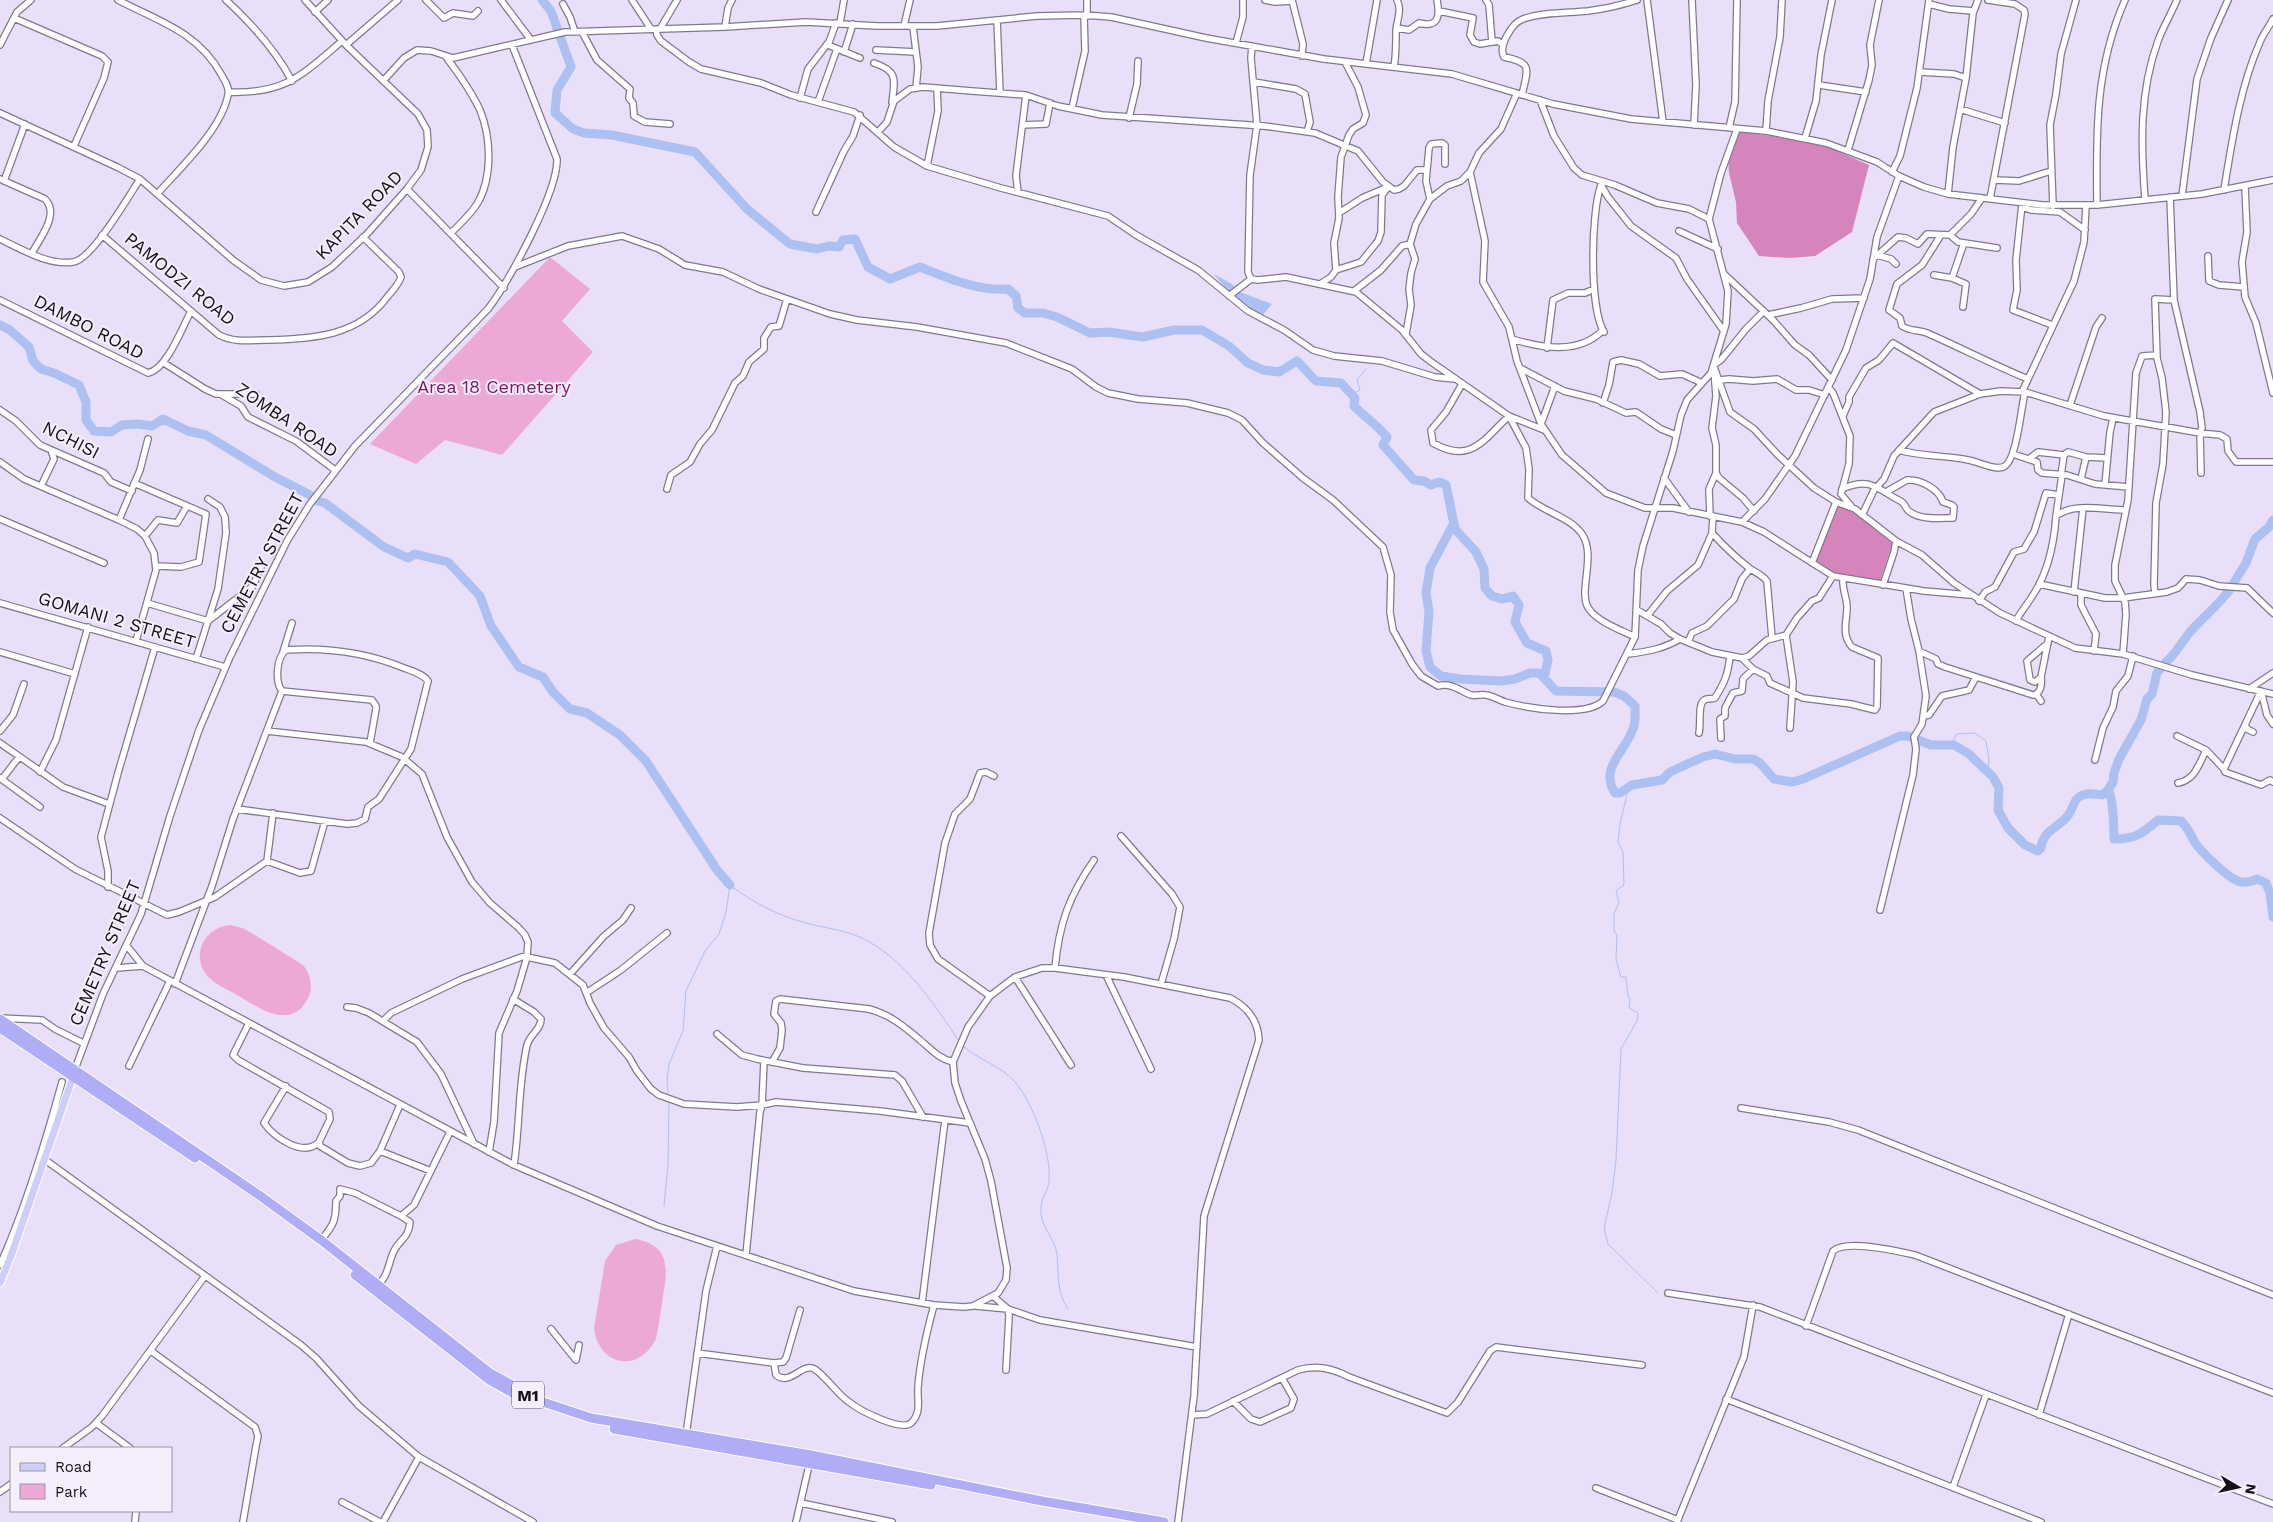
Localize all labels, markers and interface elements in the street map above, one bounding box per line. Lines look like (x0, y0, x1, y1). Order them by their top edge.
street label: KAPITA ROAD (311, 166, 407, 264)
street label: PAMODZI ROAD (121, 228, 240, 330)
street label: DAMBO ROAD (31, 290, 148, 363)
park label: Area 18 Cemetery (417, 376, 572, 397)
street label: ZOMBA ROAD (232, 378, 342, 461)
street label: NCHISI (39, 416, 103, 463)
street label: CEMETRY STREET (216, 489, 308, 637)
street label: GOMANI 2 STREET (36, 587, 198, 652)
street label: CEMETRY STREET (64, 877, 145, 1029)
road number: M1 (512, 1382, 544, 1408)
legend (10, 1447, 172, 1512)
text: Road (55, 1458, 92, 1476)
north arrow (2213, 1462, 2263, 1512)
text: Park (55, 1483, 88, 1501)
text: N (2242, 1483, 2260, 1495)

